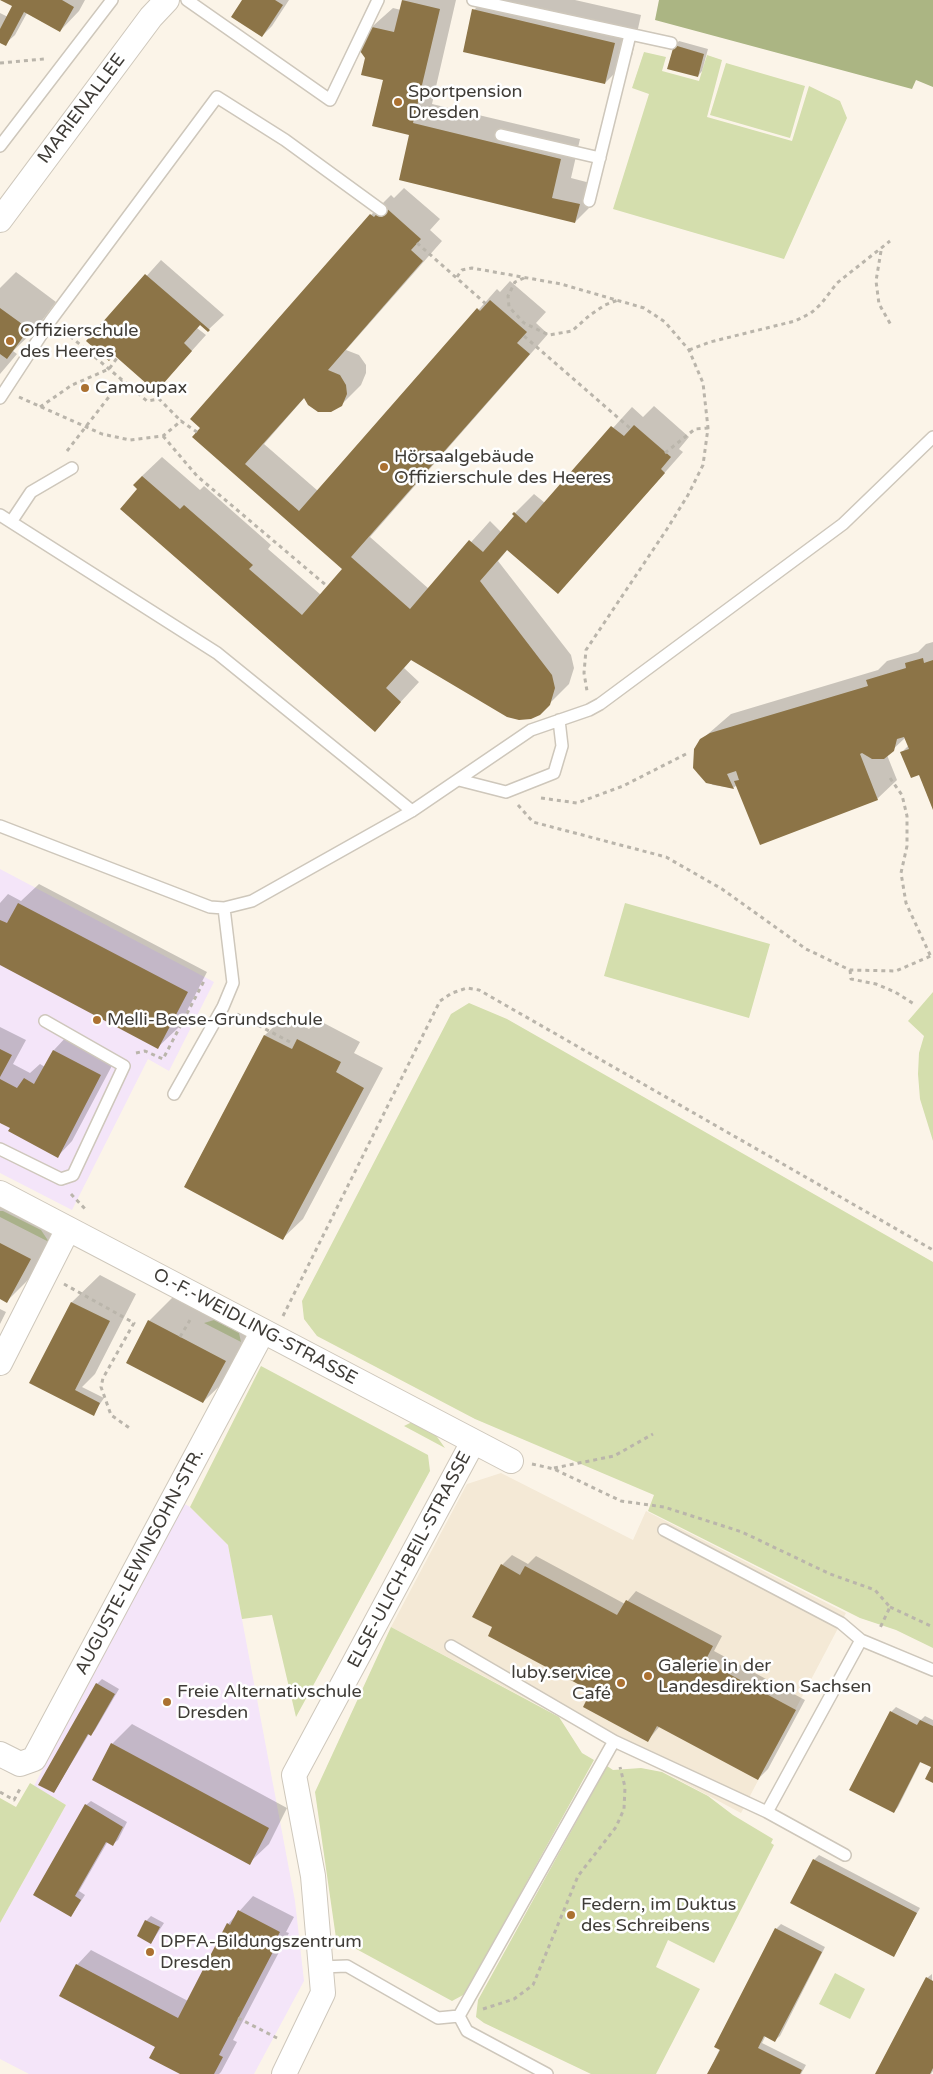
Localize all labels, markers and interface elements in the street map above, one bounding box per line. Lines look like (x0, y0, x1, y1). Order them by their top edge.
street label: MARIENALLEE (34, 50, 130, 168)
place label: Sportpension Dresden (408, 81, 523, 124)
marker: Sportpension Dresden (392, 96, 404, 108)
place label: Offizierschule des Heeres (20, 320, 138, 362)
marker: Offizierschule des Heeres (4, 335, 16, 347)
place label: Camoupax (95, 377, 187, 399)
marker: Camoupax (79, 382, 91, 394)
place label: Hörsaalgebäude Offizierschule des Heeres (394, 446, 611, 488)
marker: Hörsaalgebäude Offizierschule des Heeres (378, 461, 390, 473)
place label: Melli-Beese-Grundschule (107, 1009, 323, 1031)
marker: Melli-Beese-Grundschule (91, 1014, 103, 1026)
street label: O.-F.-WEIDLING-STRASSE (149, 1264, 361, 1390)
street label: AUGUSTE-LEWINSOHN-STR. (71, 1445, 209, 1679)
street label: ELSE-ULICH-BEIL-STRASSE (344, 1448, 476, 1672)
place label: Galerie in der Landesdirektion Sachsen (658, 1655, 872, 1698)
place label: luby.service Café (511, 1662, 611, 1705)
marker: Galerie in der Landesdirektion Sachsen (642, 1670, 654, 1682)
marker: luby.service Café (615, 1677, 627, 1689)
place label: Freie Alternativschule Dresden (177, 1681, 362, 1724)
marker: Freie Alternativschule Dresden (161, 1696, 173, 1708)
place label: Federn, im Duktus des Schreibens (581, 1894, 736, 1936)
marker: Federn, im Duktus des Schreibens (565, 1909, 577, 1921)
place label: DPFA-Bildungszentrum Dresden (160, 1931, 362, 1974)
marker: DPFA-Bildungszentrum Dresden (144, 1946, 156, 1958)

